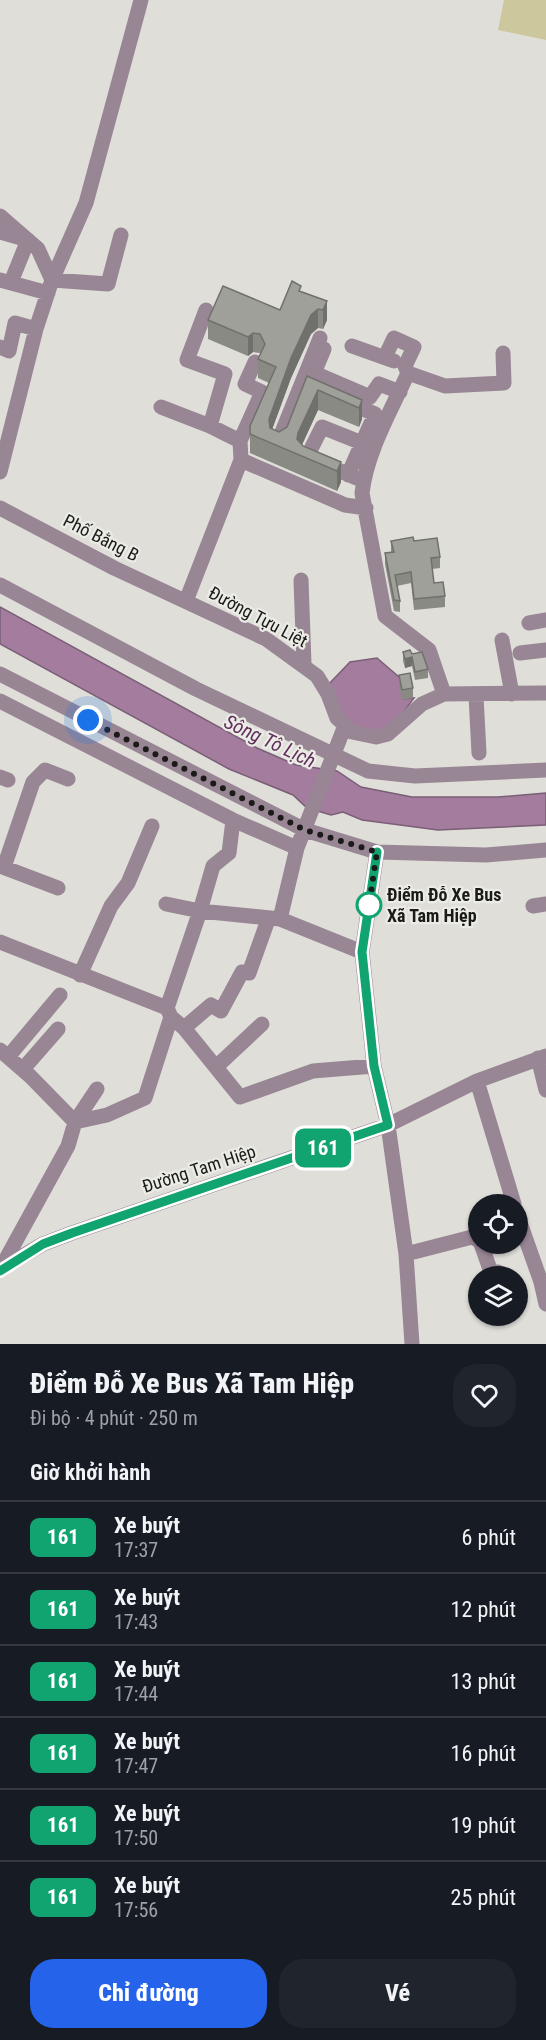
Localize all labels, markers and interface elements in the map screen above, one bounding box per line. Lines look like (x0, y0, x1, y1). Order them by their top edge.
street label: Phố Bằng B (60, 510, 142, 565)
street label: Đường Tựu Liệt (205, 582, 311, 651)
your location (73, 705, 103, 735)
water label: Sông Tô Lịch (220, 709, 320, 773)
place label: Điểm Đỗ Xe Bus Xã Tam Hiệp (387, 884, 501, 926)
marker: Điểm Đỗ Xe Bus Xã Tam Hiệp (356, 892, 382, 918)
line badge: 161 (288, 1128, 358, 1168)
text: 161 (307, 1136, 339, 1160)
street label: Đường Tam Hiệp (139, 1140, 258, 1197)
map controls (468, 1194, 528, 1326)
button: locate (468, 1194, 528, 1254)
button: layers (468, 1266, 528, 1326)
button: heart (453, 1364, 516, 1427)
text: Điểm Đỗ Xe Bus Xã Tam Hiệp (30, 1367, 354, 1400)
text: Đi bộ · 4 phút · 250 m (30, 1406, 198, 1430)
text: Giờ khởi hành (30, 1460, 151, 1485)
text: Xe buýt (114, 1513, 180, 1538)
text: 161 (47, 1525, 79, 1549)
text: 6 phút (461, 1525, 516, 1550)
text: 17:37 (114, 1538, 158, 1562)
text: Xe buýt (114, 1585, 180, 1610)
text: 161 (47, 1597, 79, 1621)
text: 12 phút (451, 1597, 516, 1622)
text: 17:43 (114, 1610, 158, 1634)
text: Xe buýt (114, 1657, 180, 1682)
text: 161 (47, 1669, 79, 1693)
text: 13 phút (451, 1669, 516, 1694)
text: 17:44 (114, 1682, 158, 1706)
text: Xe buýt (114, 1729, 180, 1754)
text: 161 (47, 1741, 79, 1765)
text: 16 phút (451, 1741, 516, 1766)
text: 17:47 (114, 1754, 158, 1778)
text: Xe buýt (114, 1801, 180, 1826)
text: 161 (47, 1813, 79, 1837)
text: 19 phút (451, 1813, 516, 1838)
text: 17:50 (114, 1826, 158, 1850)
text: Xe buýt (114, 1873, 180, 1898)
text: 161 (47, 1885, 79, 1909)
text: 25 phút (451, 1885, 516, 1910)
text: 17:56 (114, 1898, 158, 1922)
button: Chỉ đường (30, 1959, 267, 2028)
button: Vé (279, 1959, 516, 2028)

